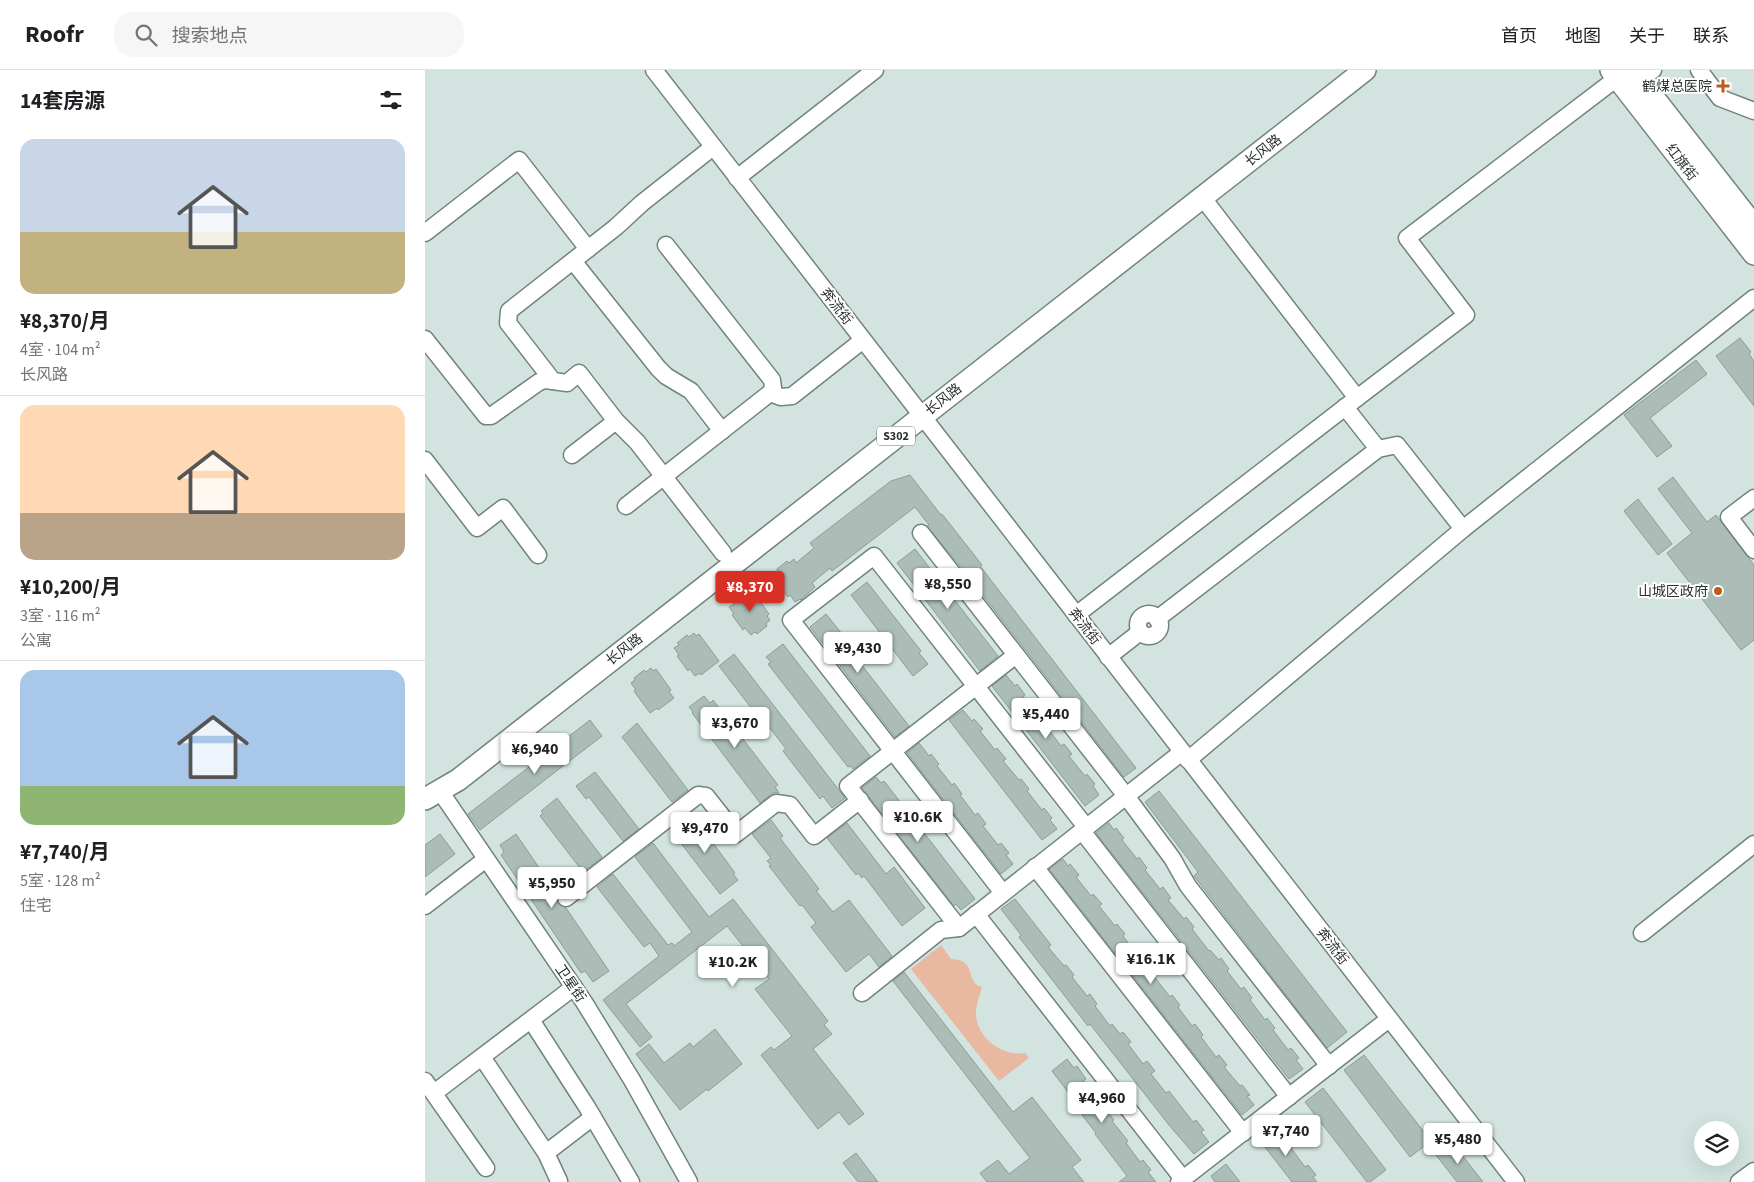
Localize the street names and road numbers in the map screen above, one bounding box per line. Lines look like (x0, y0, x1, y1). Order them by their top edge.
street label: 长风路 (1241, 130, 1286, 172)
street label: 红旗街 (1660, 140, 1702, 185)
street label: 奔流街 (815, 284, 857, 329)
street label: 长风路 (921, 379, 966, 421)
road number: S302 (877, 426, 915, 446)
street label: 奔流街 (1063, 604, 1105, 649)
street label: 长风路 (602, 629, 647, 671)
street label: 奔流街 (1311, 924, 1353, 969)
street label: 卫星街 (550, 961, 590, 1007)

